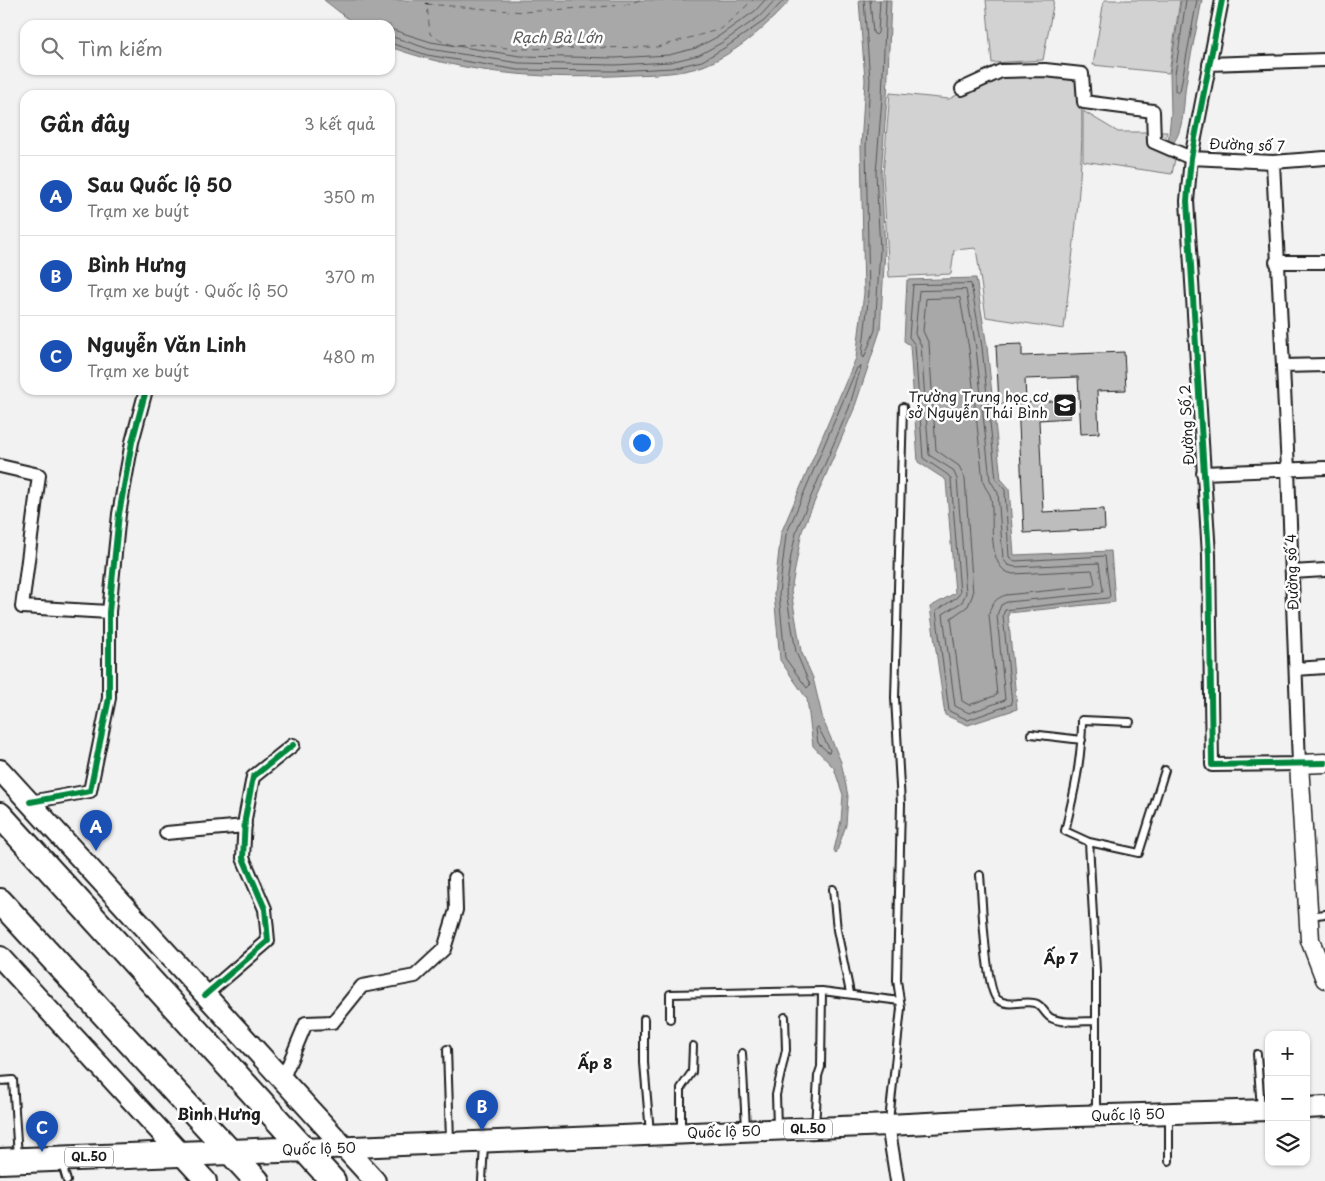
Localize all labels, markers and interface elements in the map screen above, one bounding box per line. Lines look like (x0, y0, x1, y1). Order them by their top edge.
search box (20, 20, 395, 75)
water label: Rạch Bà Lớn (512, 25, 603, 48)
icon: search (38, 34, 66, 62)
text: Tìm kiếm (78, 34, 163, 62)
text: Gần đây (40, 107, 130, 139)
text: 3 kết quả (304, 111, 375, 135)
street label: Đường số 7 (1209, 133, 1285, 156)
text: Sau Quốc lộ 50 (87, 170, 232, 198)
text: A (50, 184, 62, 208)
text: 350 m (323, 184, 375, 208)
text: Trạm xe buýt (87, 198, 189, 222)
text: Bình Hưng (87, 250, 186, 278)
text: B (51, 264, 61, 288)
text: 370 m (325, 264, 375, 288)
text: Trạm xe buýt · Quốc lộ 50 (87, 278, 288, 302)
text: Nguyễn Văn Linh (87, 330, 247, 358)
text: C (50, 344, 62, 368)
text: 480 m (323, 344, 375, 368)
text: Trạm xe buýt (87, 358, 189, 382)
street label: Đường Số 2 (1174, 384, 1199, 466)
place label: Trường Trung học cơ sở Nguyễn Thái Bình (908, 386, 1049, 423)
school or university icon: Trường Trung học cơ sở Nguyễn Thái Bình (1052, 392, 1078, 418)
your location (629, 430, 655, 456)
street label: Đường số 4 (1280, 533, 1303, 611)
pin: A (80, 810, 112, 851)
district label: Ấp 7 (1044, 946, 1079, 969)
map controls (1265, 1031, 1310, 1166)
button: + (1265, 1031, 1310, 1076)
district label: Ấp 8 (577, 1051, 612, 1074)
button: − (1265, 1076, 1310, 1121)
pin: B (466, 1090, 498, 1131)
district label: Bình Hưng (177, 1101, 261, 1125)
street label: Quốc lộ 50 (1091, 1103, 1165, 1126)
pin: C (26, 1111, 58, 1152)
street label: Quốc lộ 50 (687, 1120, 761, 1143)
road number: QL.50 (784, 1120, 832, 1138)
button: layers (1265, 1121, 1310, 1166)
street label: Quốc lộ 50 (282, 1137, 356, 1160)
road number: QL.50 (65, 1148, 113, 1166)

